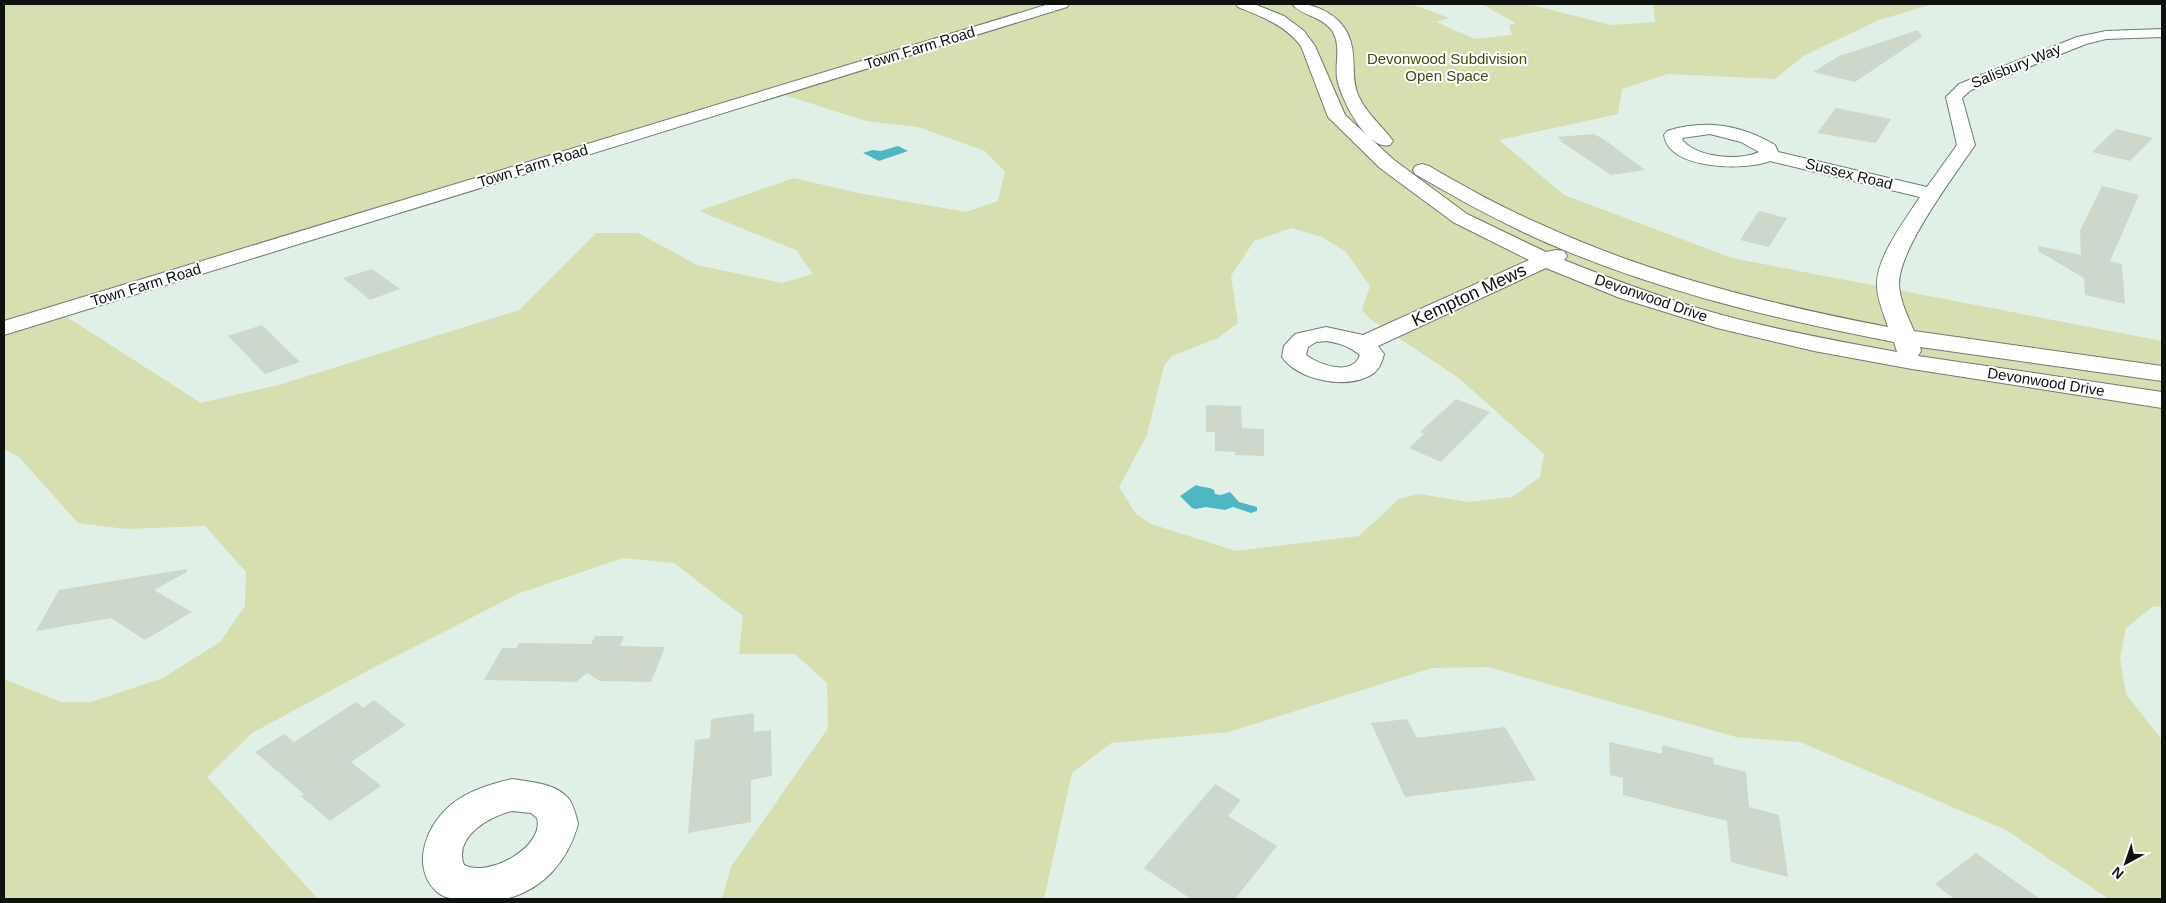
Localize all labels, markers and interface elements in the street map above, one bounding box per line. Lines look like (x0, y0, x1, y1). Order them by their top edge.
street label: Town Farm Road (863, 23, 977, 72)
street label: Salisbury Way (1968, 40, 2064, 91)
park label: Devonwood Subdivision Open Space (1367, 50, 1527, 84)
street label: Town Farm Road (476, 141, 590, 190)
street label: Sussex Road (1804, 154, 1894, 193)
street label: Town Farm Road (89, 260, 203, 309)
street label: Kempton Mews (1409, 260, 1529, 330)
street label: Devonwood Drive (1592, 270, 1710, 325)
street label: Devonwood Drive (1986, 364, 2106, 399)
north arrow (2101, 838, 2151, 888)
text: N (2109, 864, 2127, 882)

